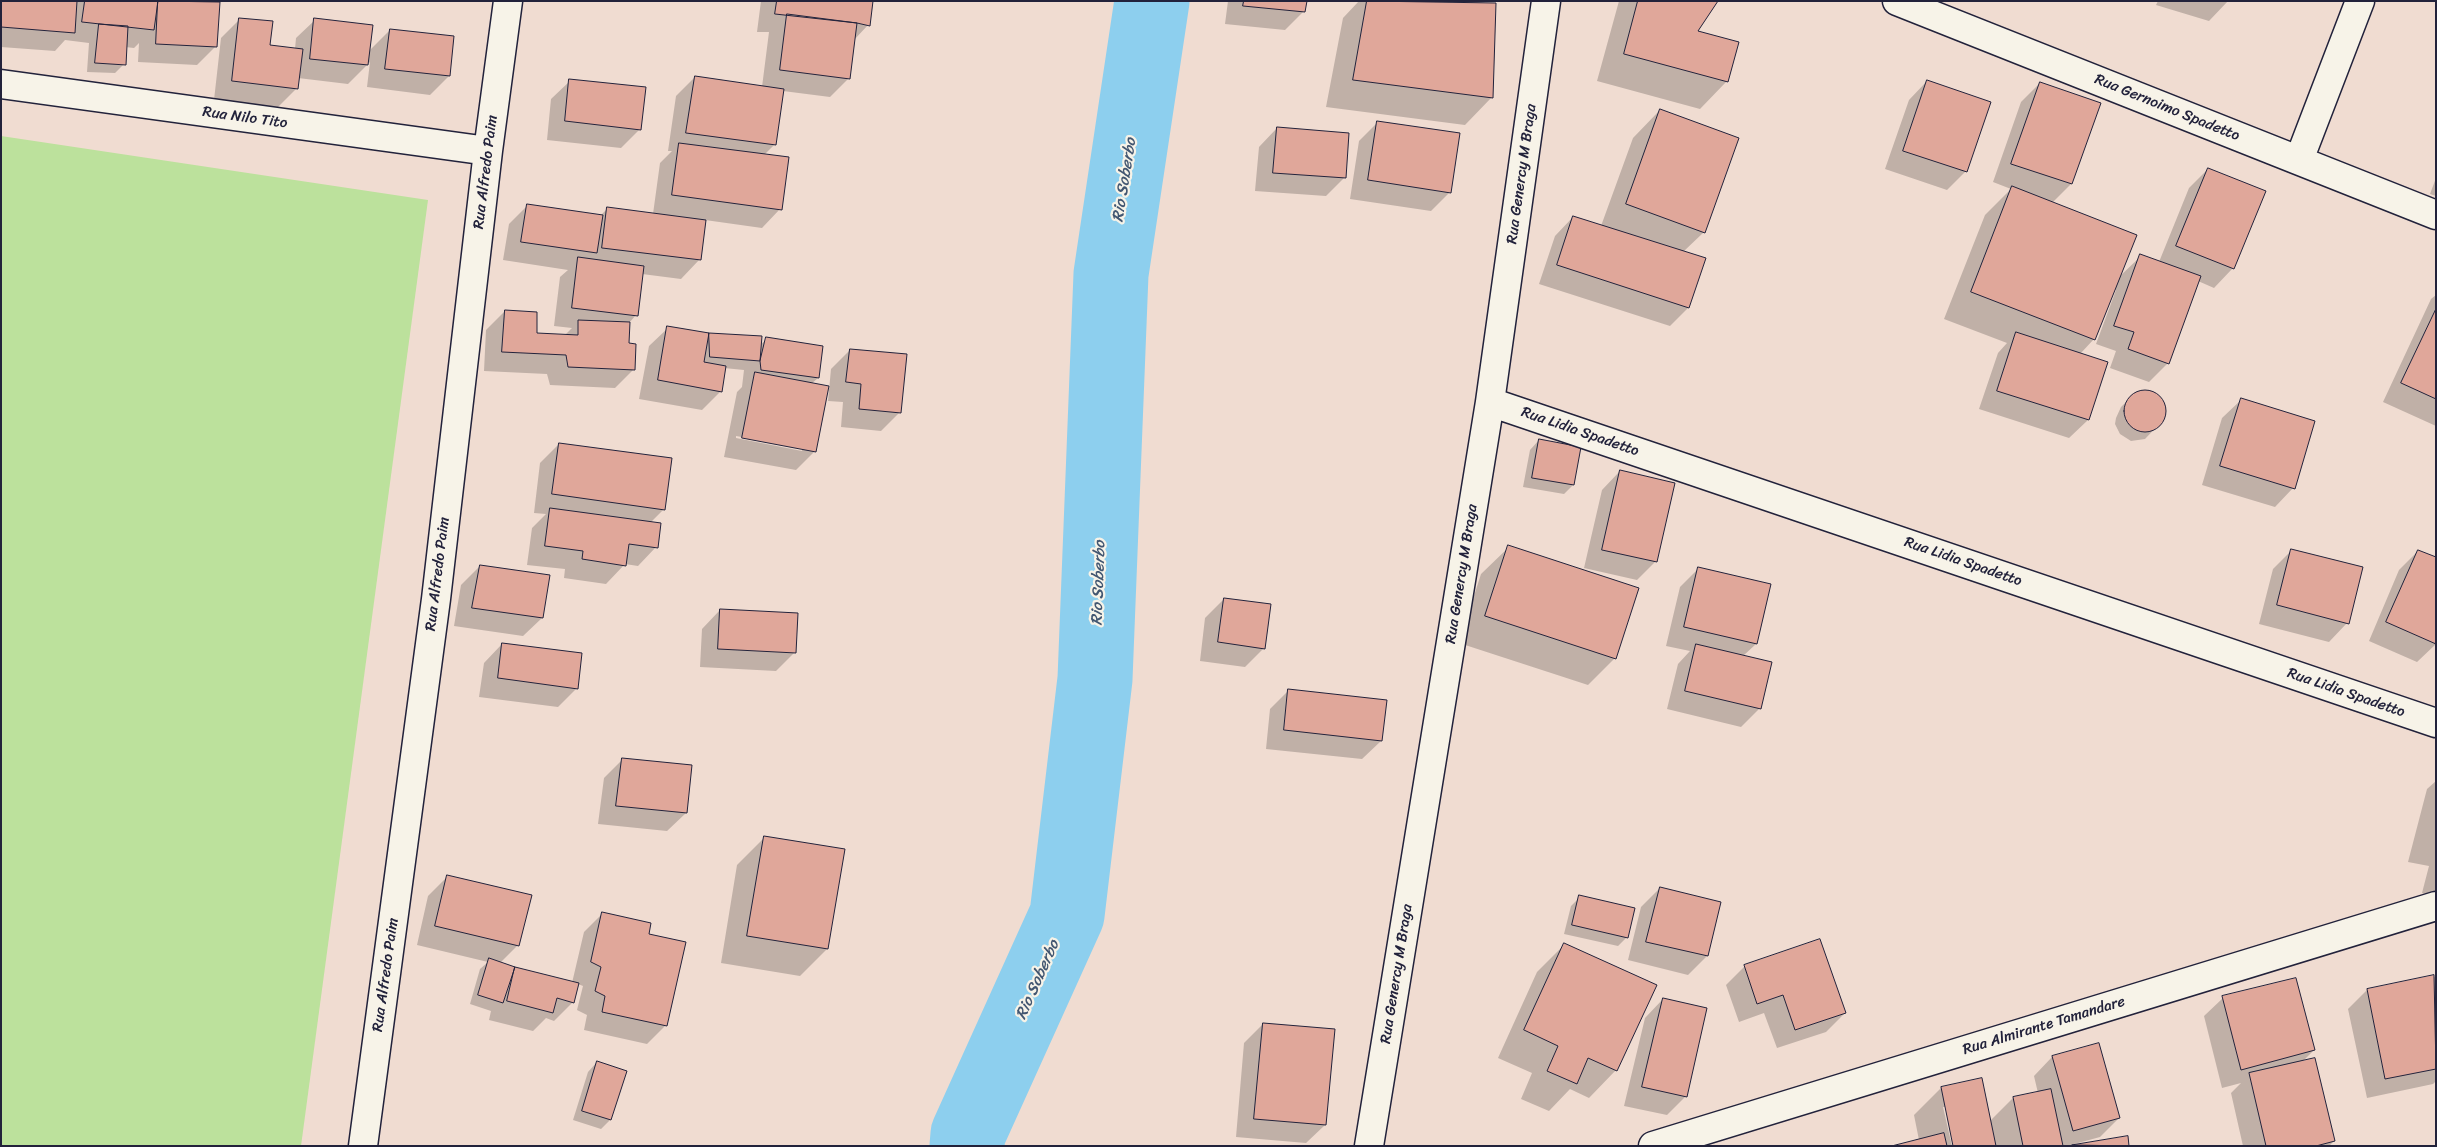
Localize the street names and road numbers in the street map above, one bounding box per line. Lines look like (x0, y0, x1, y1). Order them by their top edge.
street label: Rua Gernoimo Spadetto (2092, 71, 2242, 145)
street label: Rua Nilo Tito (201, 103, 289, 133)
street label: Rua Genercy M Braga (1503, 103, 1541, 245)
street label: Rua Alfredo Paim (470, 114, 502, 230)
street label: Rua Lidia Spadetto (1519, 403, 1641, 461)
street label: Rua Genercy M Braga (1442, 503, 1482, 645)
street label: Rua Alfredo Paim (422, 516, 454, 632)
street label: Rua Lidia Spadetto (1902, 533, 2024, 591)
street label: Rua Lidia Spadetto (2285, 664, 2407, 722)
street label: Rua Genercy M Braga (1377, 903, 1417, 1045)
street label: Rua Alfredo Paim (369, 917, 403, 1033)
street label: Rua Almirante Tamandare (1961, 993, 2127, 1059)

